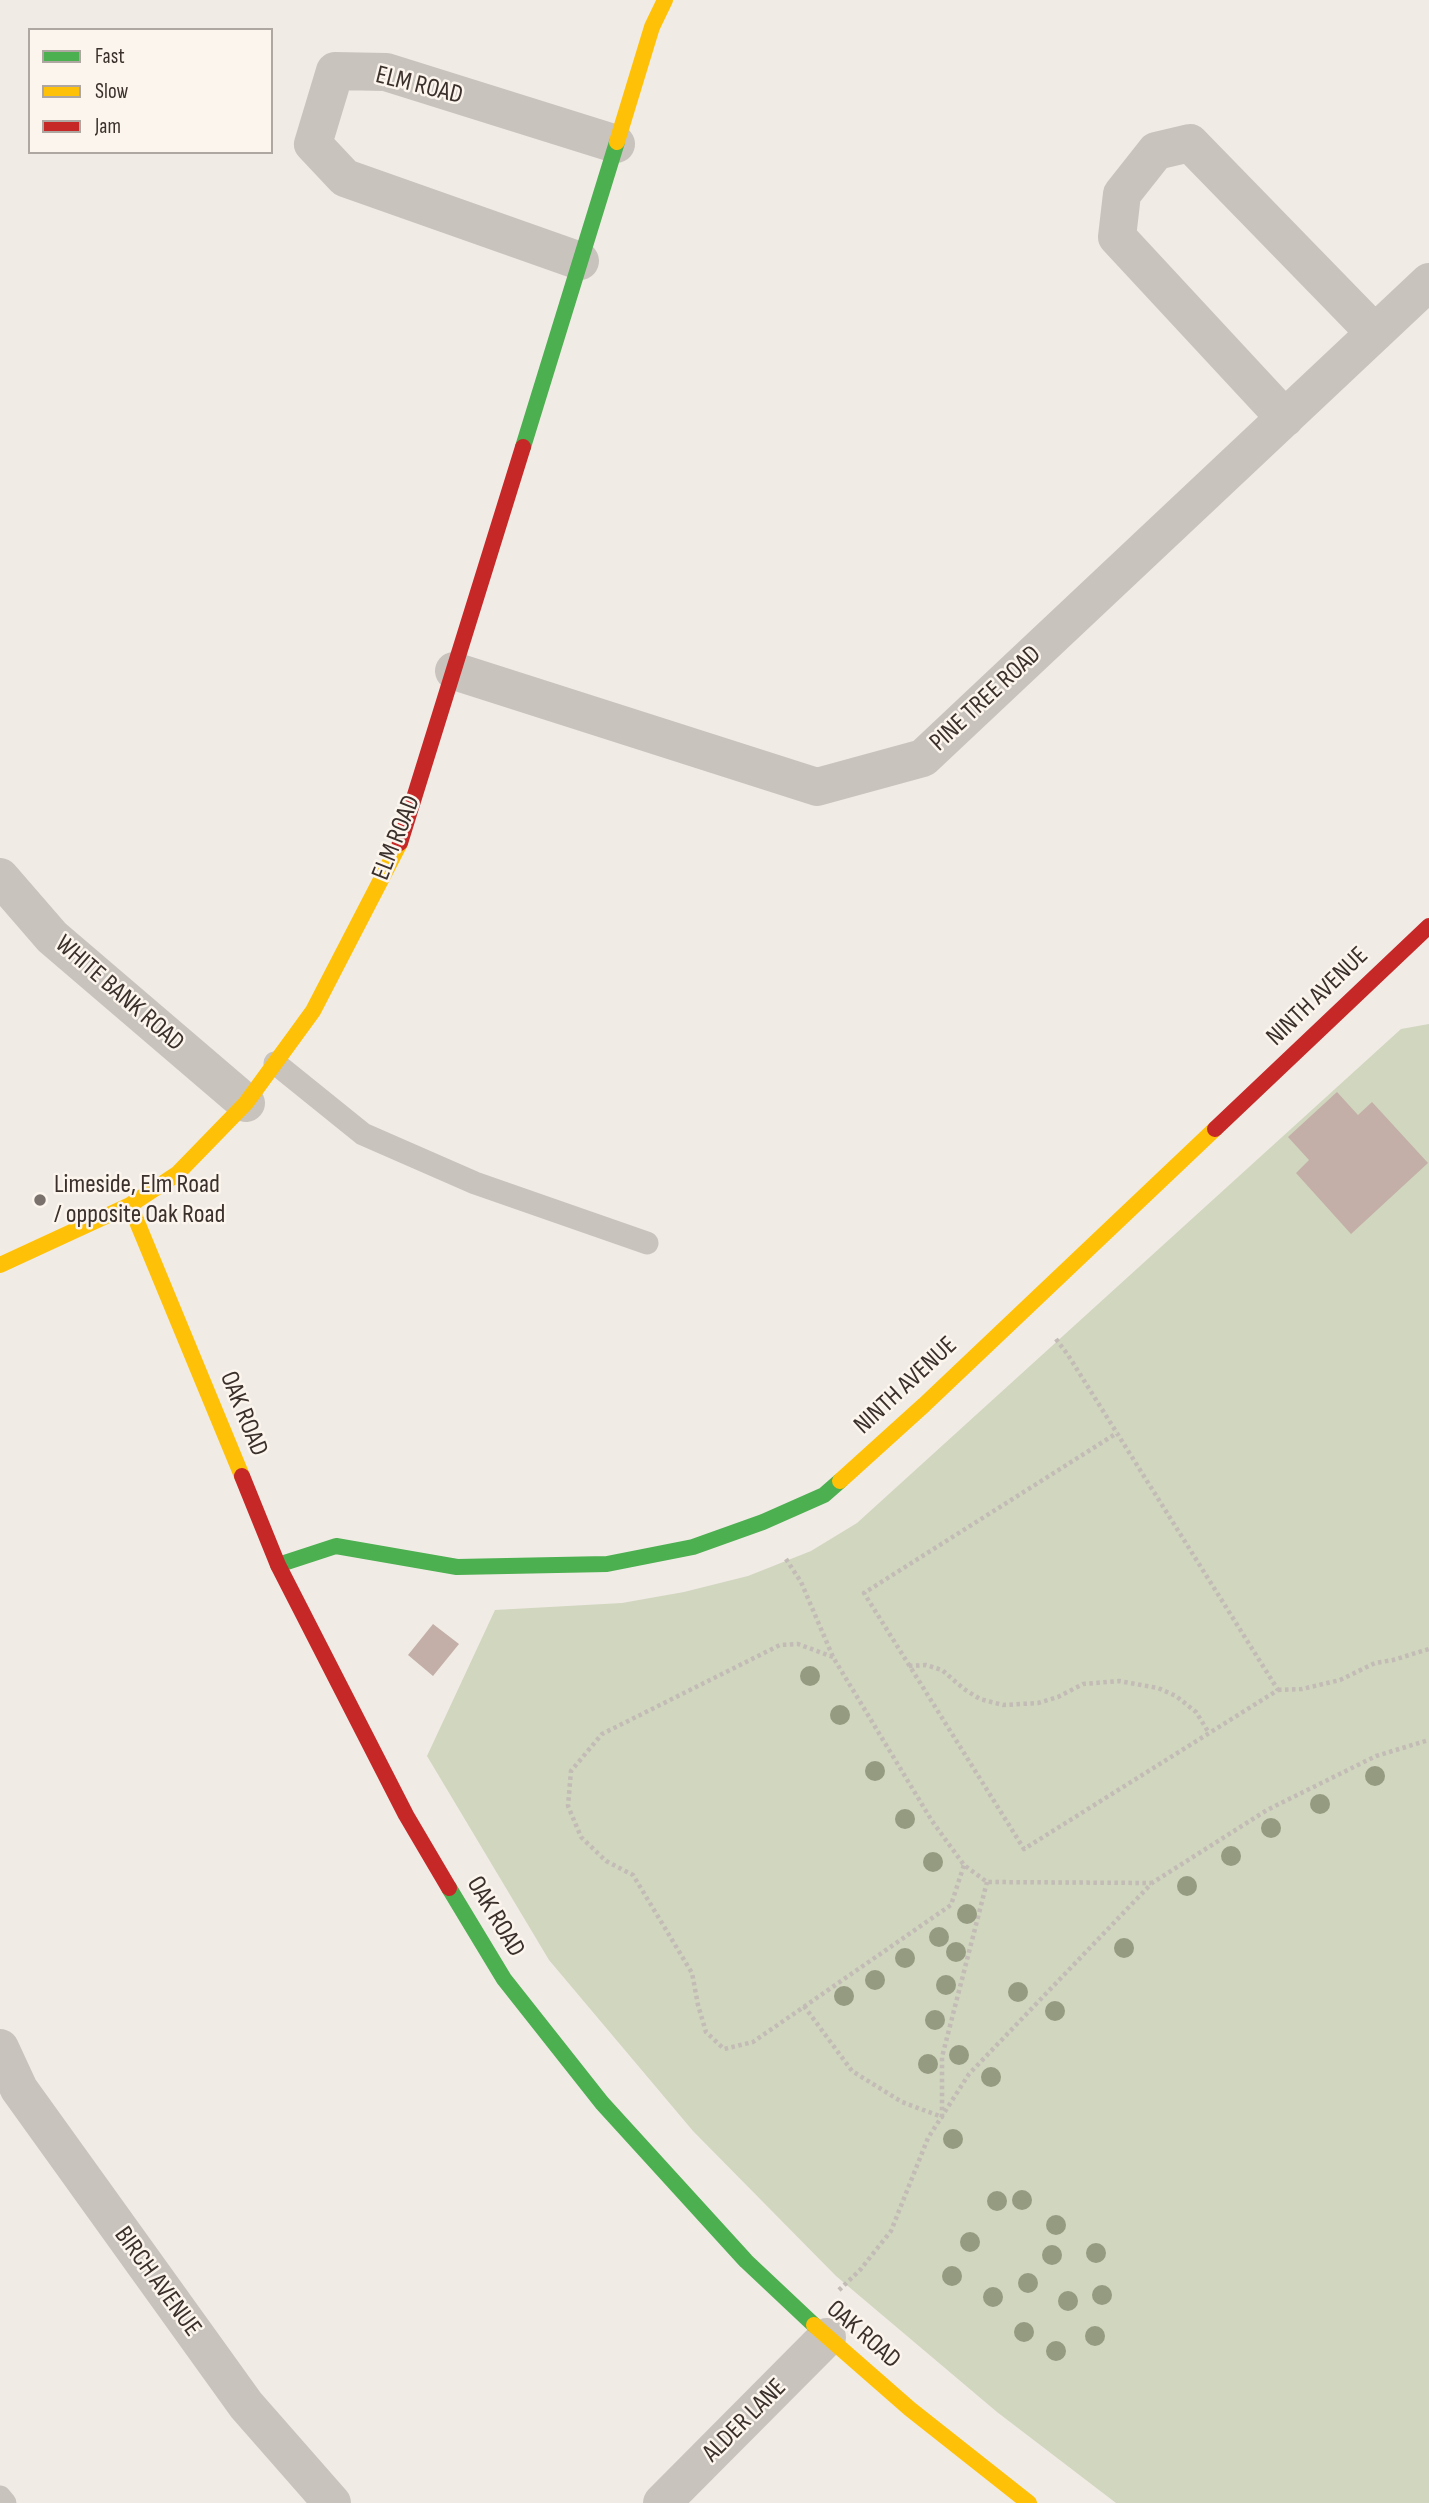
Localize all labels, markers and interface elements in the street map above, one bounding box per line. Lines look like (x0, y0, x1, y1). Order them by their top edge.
legend (28, 28, 273, 154)
text: Fast (95, 44, 125, 69)
street label: ELM ROAD (372, 60, 466, 112)
text: Slow (95, 79, 128, 104)
text: Jam (95, 114, 121, 139)
street label: PINE TREE ROAD (924, 640, 1048, 758)
street label: ELM ROAD (366, 791, 428, 885)
street label: WHITE BANK ROAD (48, 929, 190, 1059)
street label: NINTH AVENUE (1261, 941, 1375, 1053)
place label: Limeside, Elm Road / opposite Oak Road (54, 1169, 225, 1230)
marker: Limeside, Elm Road / opposite Oak Road (32, 1192, 48, 1208)
street label: NINTH AVENUE (848, 1331, 964, 1441)
street label: OAK ROAD (212, 1367, 274, 1461)
street label: OAK ROAD (459, 1871, 531, 1963)
street label: BIRCH AVENUE (107, 2221, 207, 2343)
street label: OAK ROAD (819, 2294, 907, 2376)
street label: ALDER LANE (697, 2373, 793, 2469)

